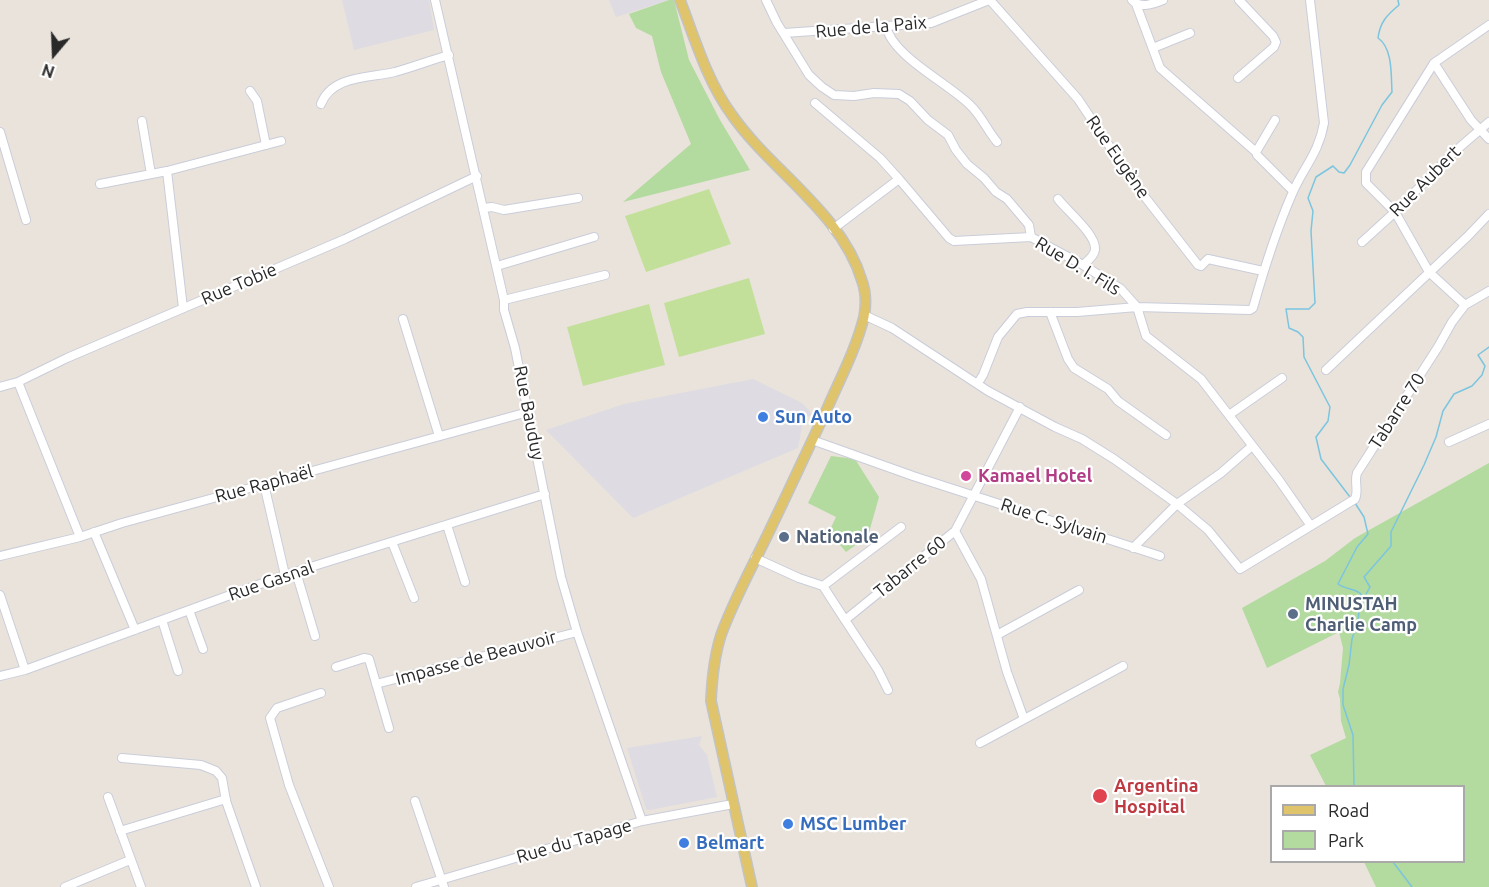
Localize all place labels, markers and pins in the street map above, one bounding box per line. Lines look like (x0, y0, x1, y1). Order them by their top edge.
place label: Sun Auto (775, 406, 852, 428)
marker: Sun Auto (756, 410, 770, 424)
place label: Kamael Hotel (978, 465, 1092, 487)
marker: Kamael Hotel (959, 469, 973, 483)
place label: Nationale (796, 526, 879, 548)
marker: Nationale (777, 530, 791, 544)
place label: MINUSTAH Charlie Camp (1305, 593, 1417, 636)
marker: MINUSTAH Charlie Camp (1286, 607, 1300, 621)
place label: Argentina Hospital (1114, 775, 1198, 818)
marker: Argentina Hospital (1091, 787, 1109, 805)
place label: MSC Lumber (800, 813, 907, 835)
marker: MSC Lumber (781, 817, 795, 831)
place label: Belmart (696, 832, 764, 854)
marker: Belmart (677, 836, 691, 850)

